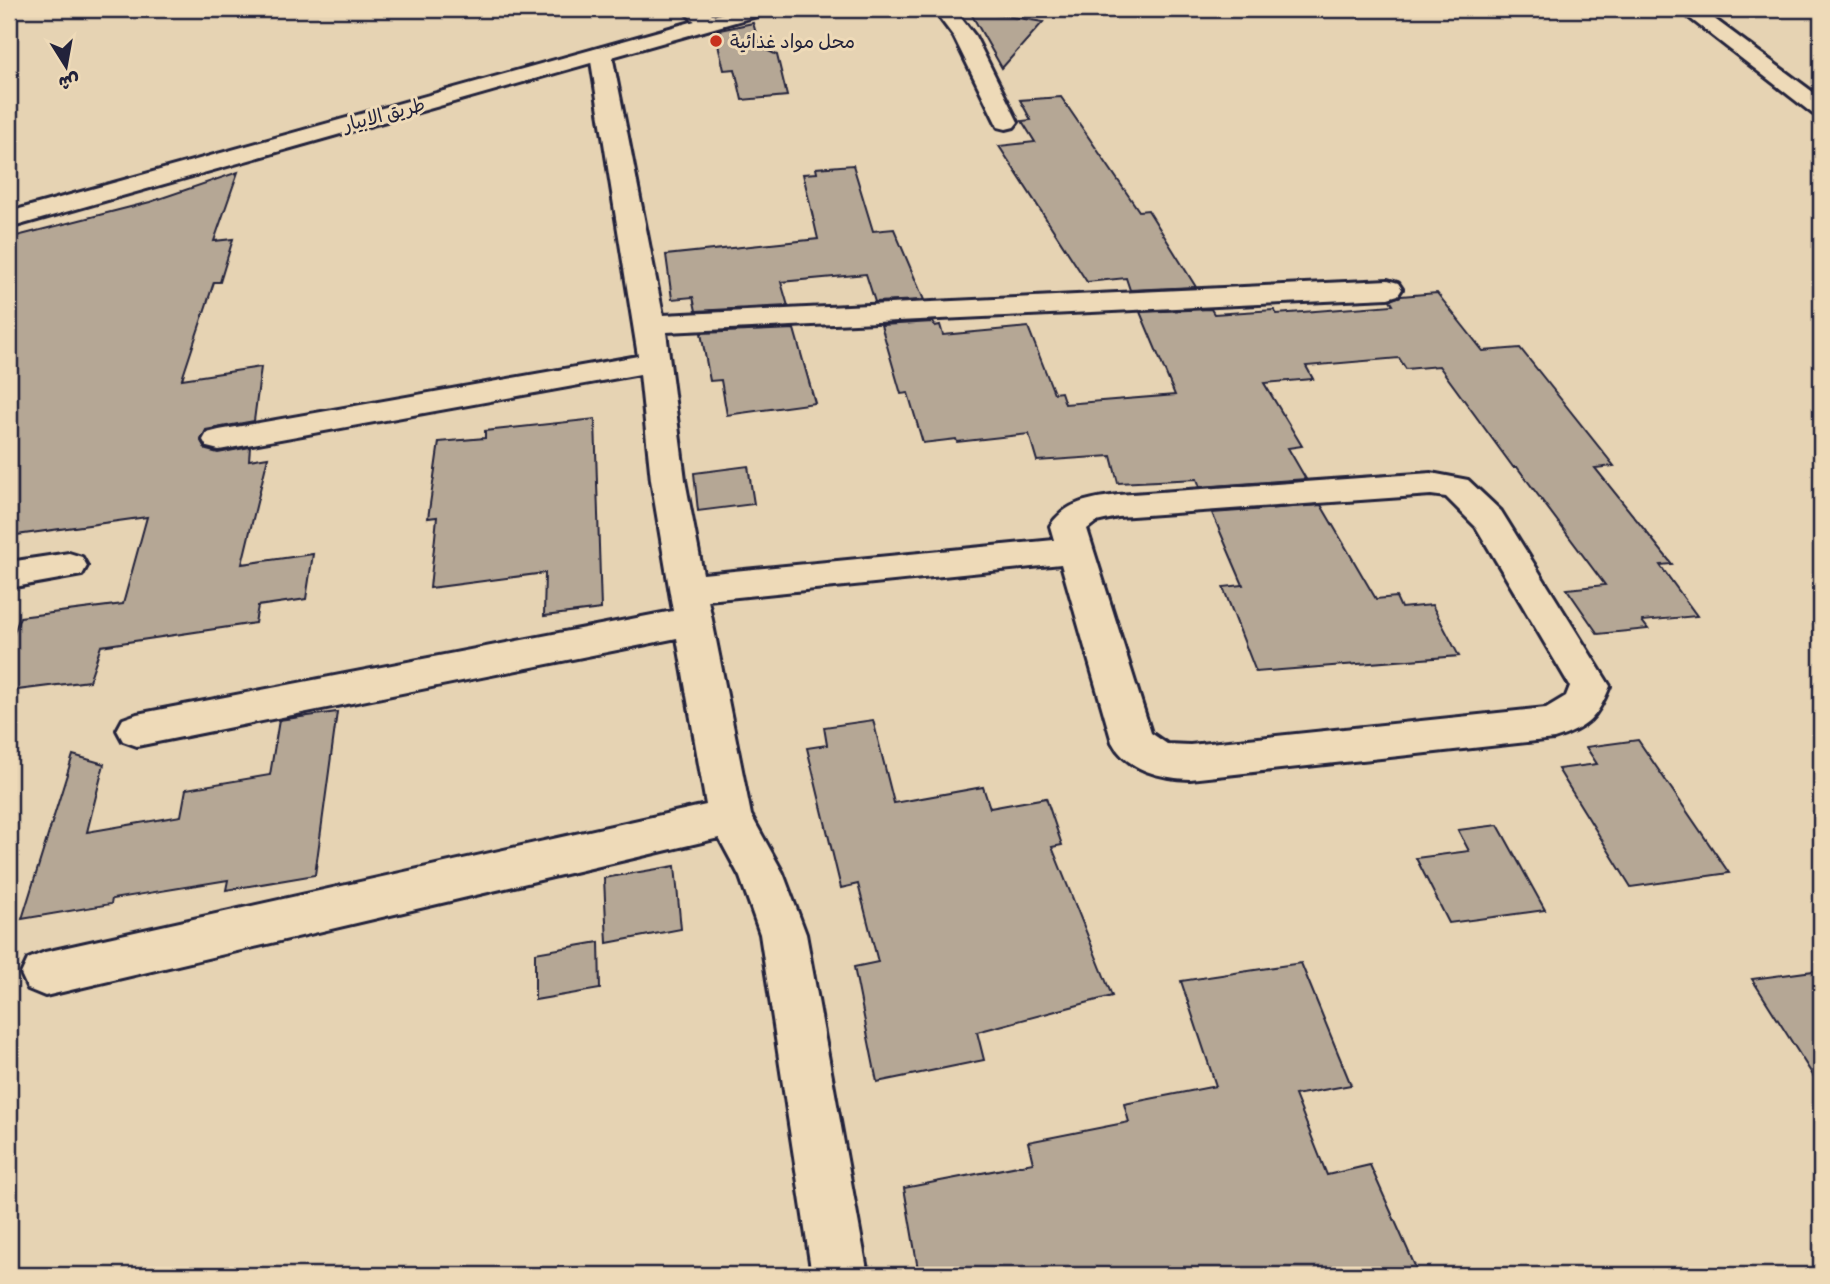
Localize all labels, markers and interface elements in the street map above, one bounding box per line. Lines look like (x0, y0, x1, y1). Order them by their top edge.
place label: محل مواد غذائية (730, 30, 855, 54)
north arrow (32, 32, 102, 102)
marker: محل مواد غذائية (708, 33, 724, 49)
text: ش (56, 68, 82, 95)
street label: طريق الابيار (339, 93, 428, 138)

